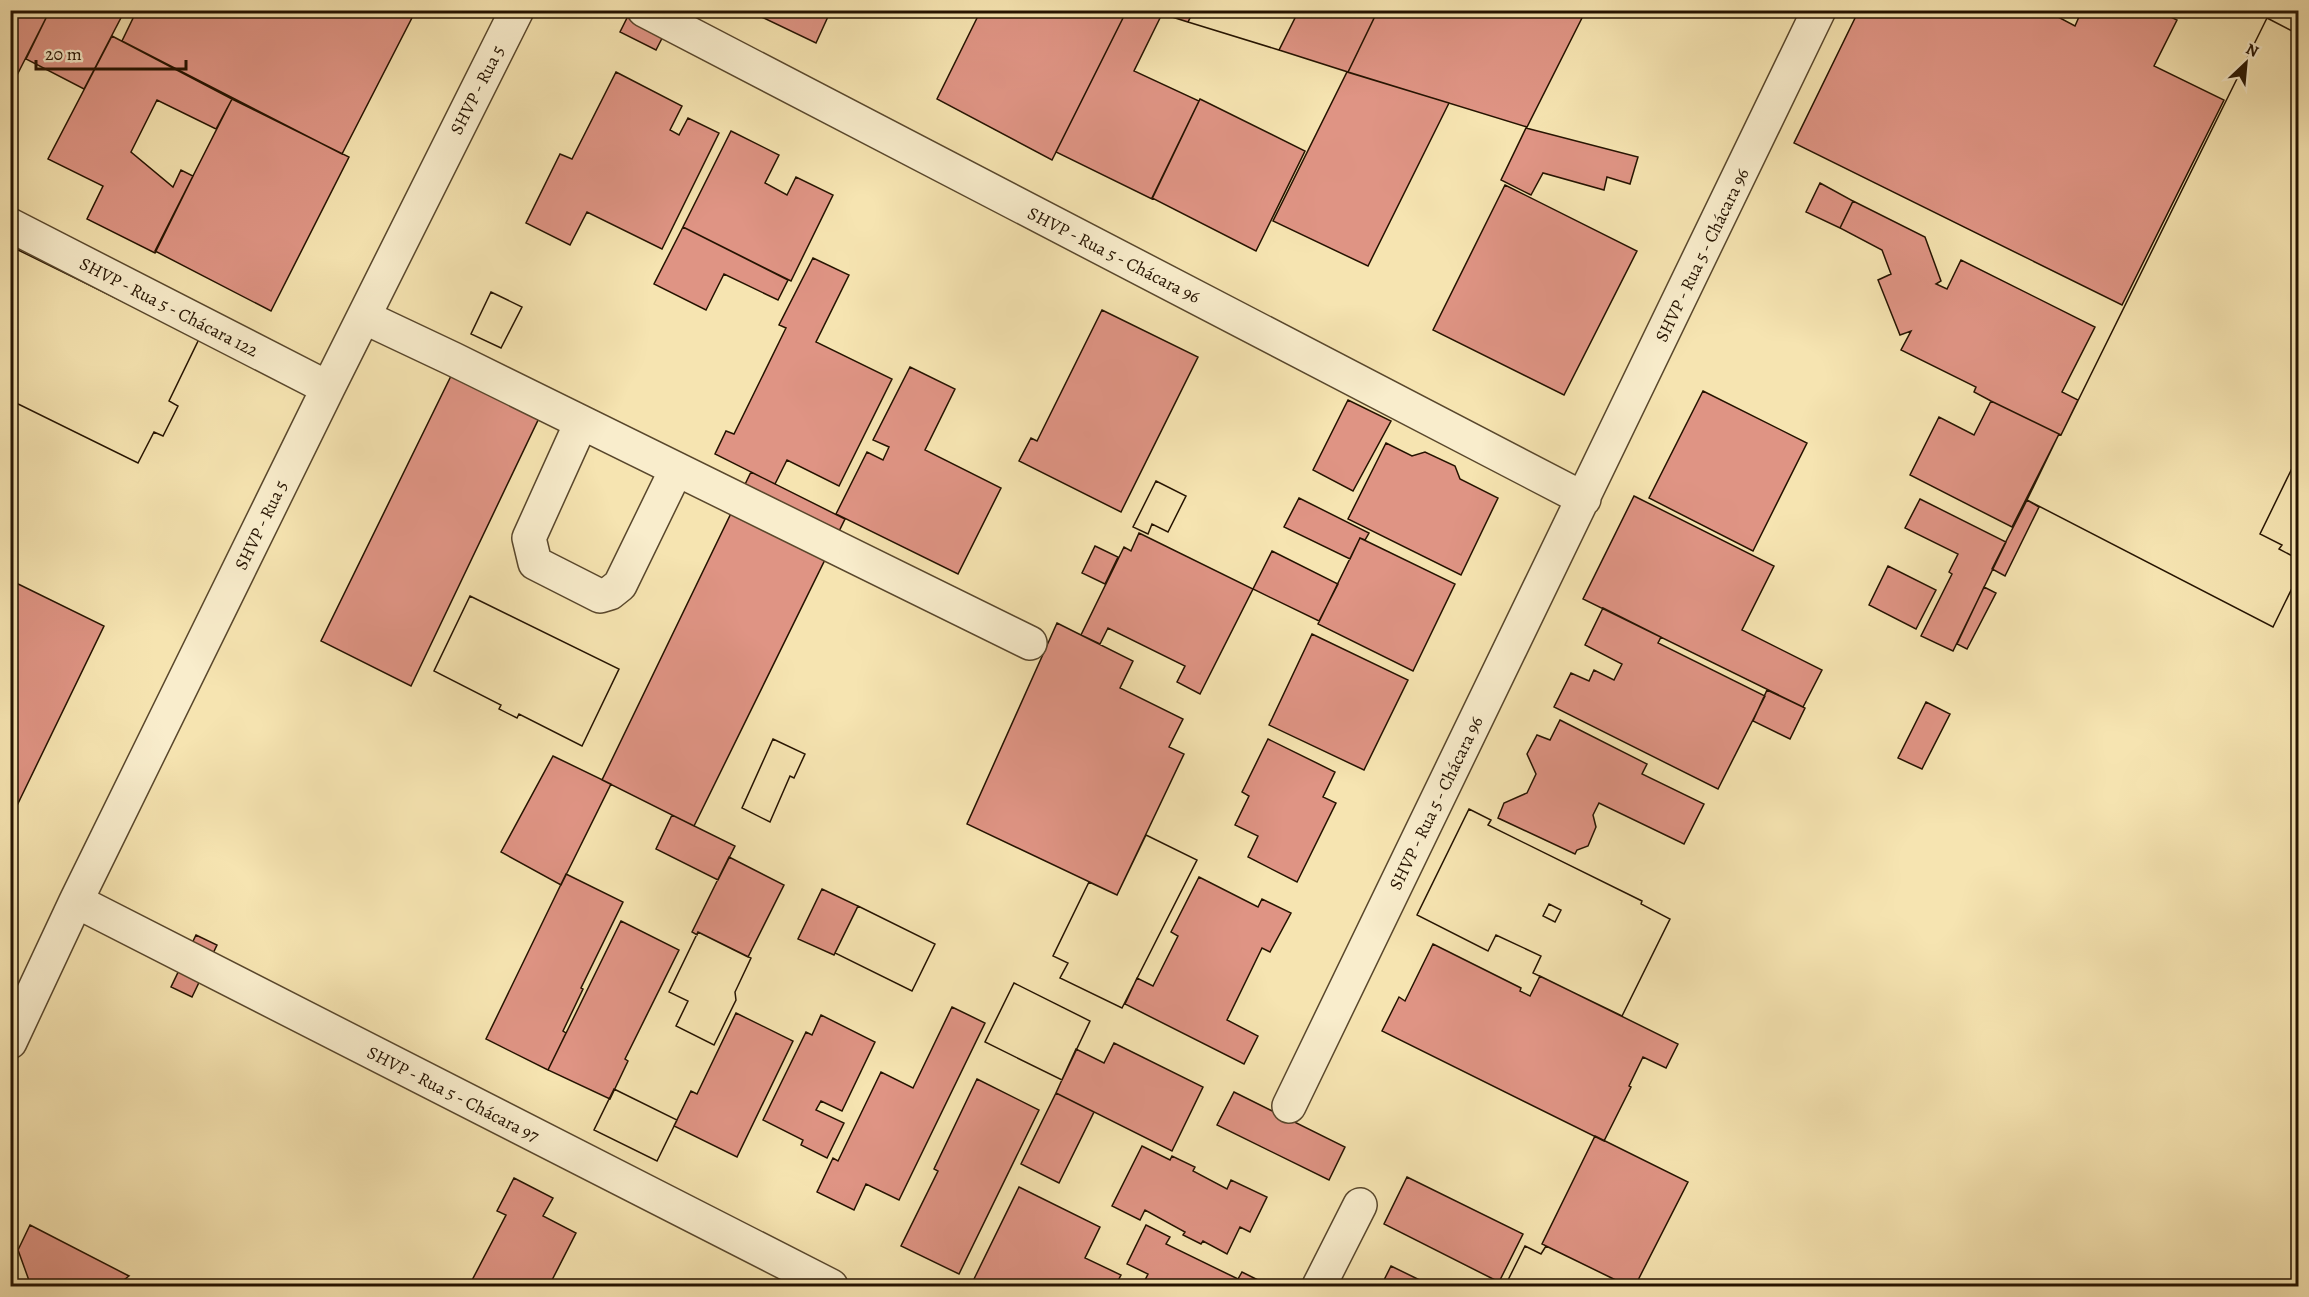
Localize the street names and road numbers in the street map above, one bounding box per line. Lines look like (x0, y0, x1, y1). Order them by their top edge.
street label: SHVP - Rua 5 (444, 41, 510, 139)
street label: SHVP - Rua 5 - Chácara 96 (1649, 164, 1755, 346)
street label: SHVP - Rua 5 - Chácara 96 (1024, 201, 1204, 309)
street label: SHVP - Rua 5 - Chácara 122 (76, 251, 263, 363)
street label: SHVP - Rua 5 (229, 476, 293, 574)
street label: SHVP - Rua 5 - Chácara 96 (1383, 712, 1489, 894)
street label: SHVP - Rua 5 - Chácara 97 (363, 1040, 543, 1148)

